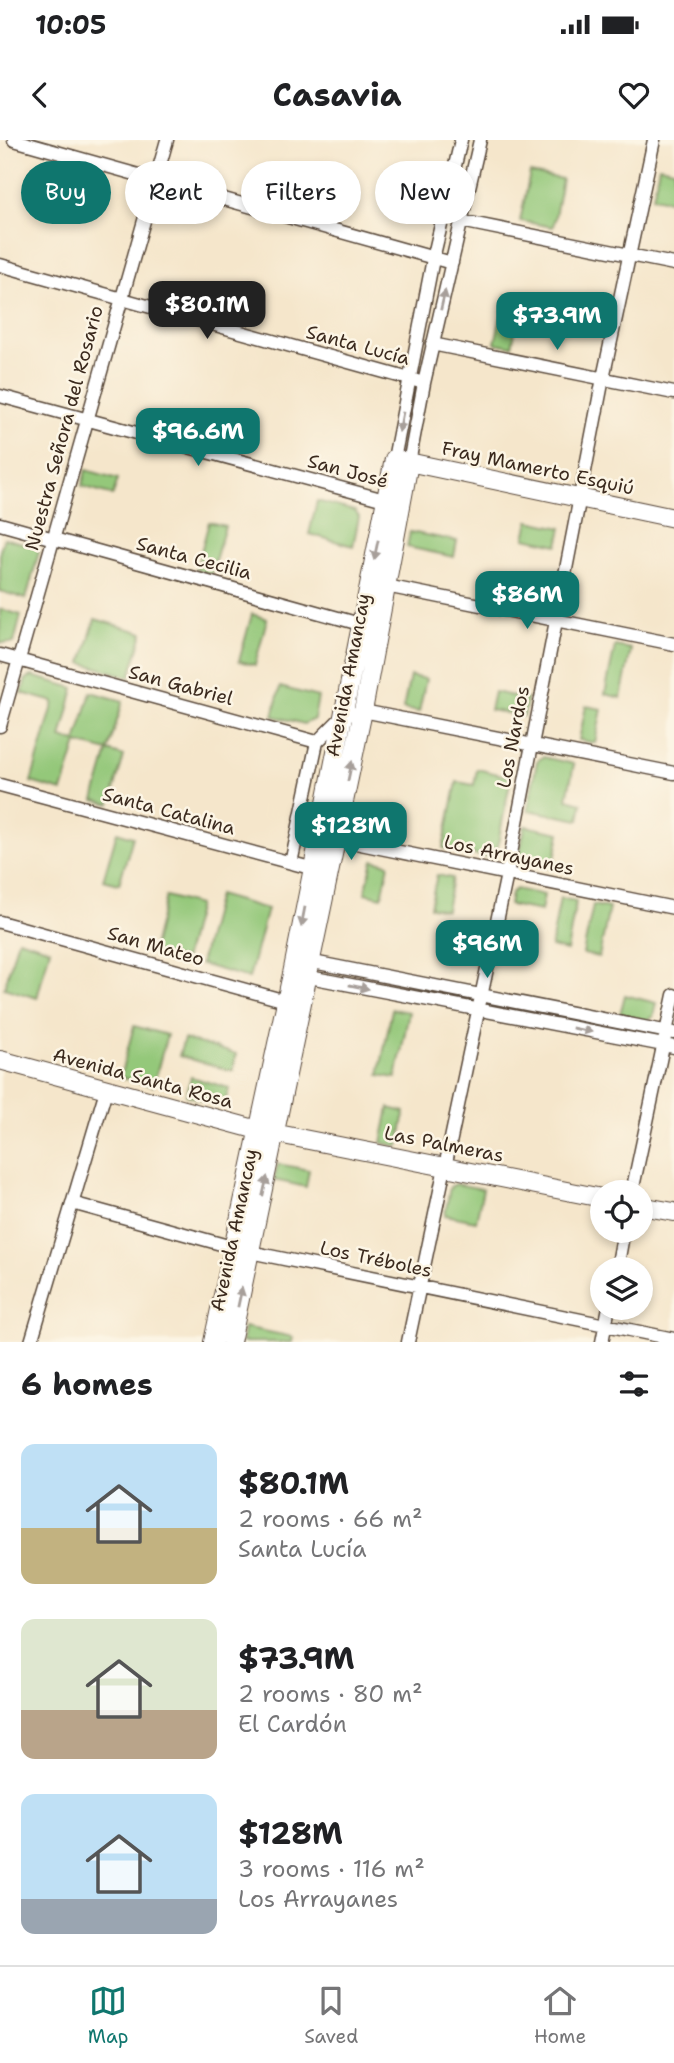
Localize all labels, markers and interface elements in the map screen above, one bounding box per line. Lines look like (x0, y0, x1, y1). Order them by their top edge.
text: 10:05 (35, 7, 106, 42)
text: Casavia (272, 73, 402, 116)
icon: back (21, 76, 59, 114)
icon: heart (615, 76, 653, 114)
chip: Buy (21, 161, 111, 224)
chip: Rent (125, 161, 227, 224)
chip: Filters (241, 161, 361, 224)
chip: New (375, 161, 475, 224)
pin: $80.1M (150, 282, 264, 341)
text: $80.1M (164, 289, 250, 319)
one-way arrow (438, 289, 449, 311)
pin: $73.9M (500, 292, 614, 352)
text: $73.9M (512, 300, 602, 330)
street label: Nuestra Señora del Rosario (19, 303, 109, 553)
street label: Santa Lucía (303, 319, 413, 371)
pin: $96.6M (141, 408, 255, 468)
one-way arrow (395, 411, 406, 433)
text: $96.6M (152, 416, 244, 446)
street label: Fray Mamerto Esquiú (440, 435, 636, 501)
street label: San José (305, 448, 391, 494)
street label: Santa Cecilia (134, 531, 255, 585)
one-way arrow (370, 539, 381, 561)
pin: $86M (486, 572, 568, 631)
text: $86M (491, 579, 563, 609)
street label: Avenida Amancay (320, 591, 376, 759)
street label: San Gabriel (126, 659, 236, 711)
street label: Los Nardos (491, 684, 535, 790)
one-way arrow (345, 760, 356, 782)
street label: Santa Catalina (100, 781, 238, 841)
pin: $128M (302, 802, 400, 862)
text: $128M (311, 810, 391, 840)
street label: Los Arrayanes (442, 829, 576, 881)
one-way arrow (297, 906, 308, 928)
street label: San Mateo (105, 920, 207, 972)
pin: $96M (446, 920, 528, 980)
text: $96M (452, 928, 522, 958)
one-way arrow (348, 981, 370, 992)
one-way arrow (572, 1024, 594, 1035)
street label: Avenida Santa Rosa (50, 1042, 236, 1114)
street label: Las Palmeras (382, 1120, 506, 1168)
street label: Avenida Amancay (205, 1146, 263, 1314)
one-way arrow (259, 1175, 270, 1197)
map controls (590, 1180, 653, 1320)
button: locate (590, 1180, 653, 1243)
street label: Los Tréboles (318, 1235, 434, 1283)
button: layers (590, 1257, 653, 1320)
one-way arrow (235, 1286, 246, 1308)
text: 6 homes (21, 1364, 153, 1405)
icon: filters (615, 1365, 653, 1403)
text: $80.1M (238, 1463, 349, 1504)
icon: home (77, 1472, 161, 1556)
text: 2 rooms · 66 m² (238, 1504, 423, 1534)
text: Santa Lucía (238, 1534, 367, 1564)
text: $73.9M (238, 1638, 355, 1679)
icon: home (77, 1647, 161, 1731)
text: 2 rooms · 80 m² (238, 1679, 423, 1709)
text: El Cardón (238, 1709, 347, 1739)
text: $128M (238, 1813, 343, 1854)
icon: home (77, 1822, 161, 1906)
text: 3 rooms · 116 m² (238, 1854, 425, 1884)
text: Los Arrayanes (238, 1884, 398, 1914)
tab: Map (88, 1982, 129, 2049)
tab: Saved (304, 1982, 358, 2049)
tab: Home (534, 1982, 586, 2049)

